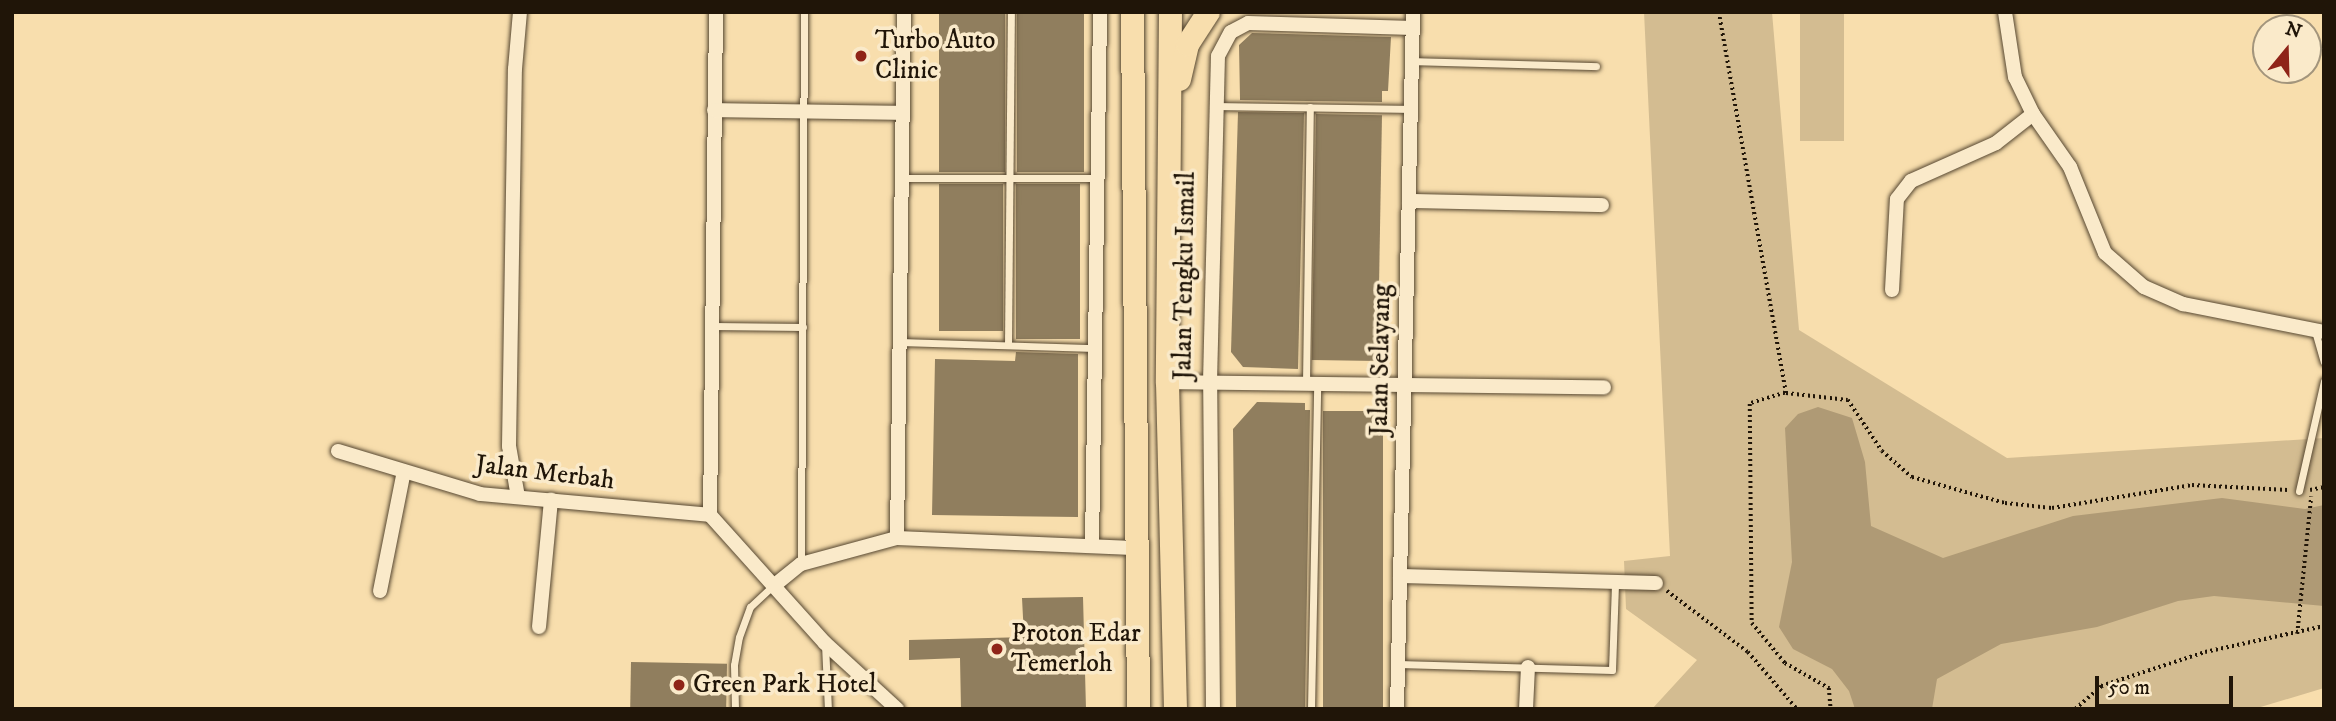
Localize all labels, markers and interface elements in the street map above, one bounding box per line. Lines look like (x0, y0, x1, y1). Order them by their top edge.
north arrow (2252, 14, 2322, 84)
text: N (2282, 17, 2304, 44)
place label: Turbo Auto Clinic (875, 25, 995, 86)
marker: Turbo Auto Clinic (853, 48, 869, 64)
street label: Jalan Tengku Ismail (1168, 172, 1202, 380)
street label: Jalan Selayang (1364, 284, 1398, 436)
street label: Jalan Merbah (474, 449, 616, 497)
place label: Proton Edar Temerloh (1011, 618, 1141, 680)
marker: Proton Edar Temerloh (989, 641, 1005, 657)
scale bar (2098, 662, 2236, 706)
place label: Green Park Hotel (693, 669, 877, 701)
text: 50 m (2108, 675, 2150, 701)
marker: Green Park Hotel (671, 677, 687, 693)

